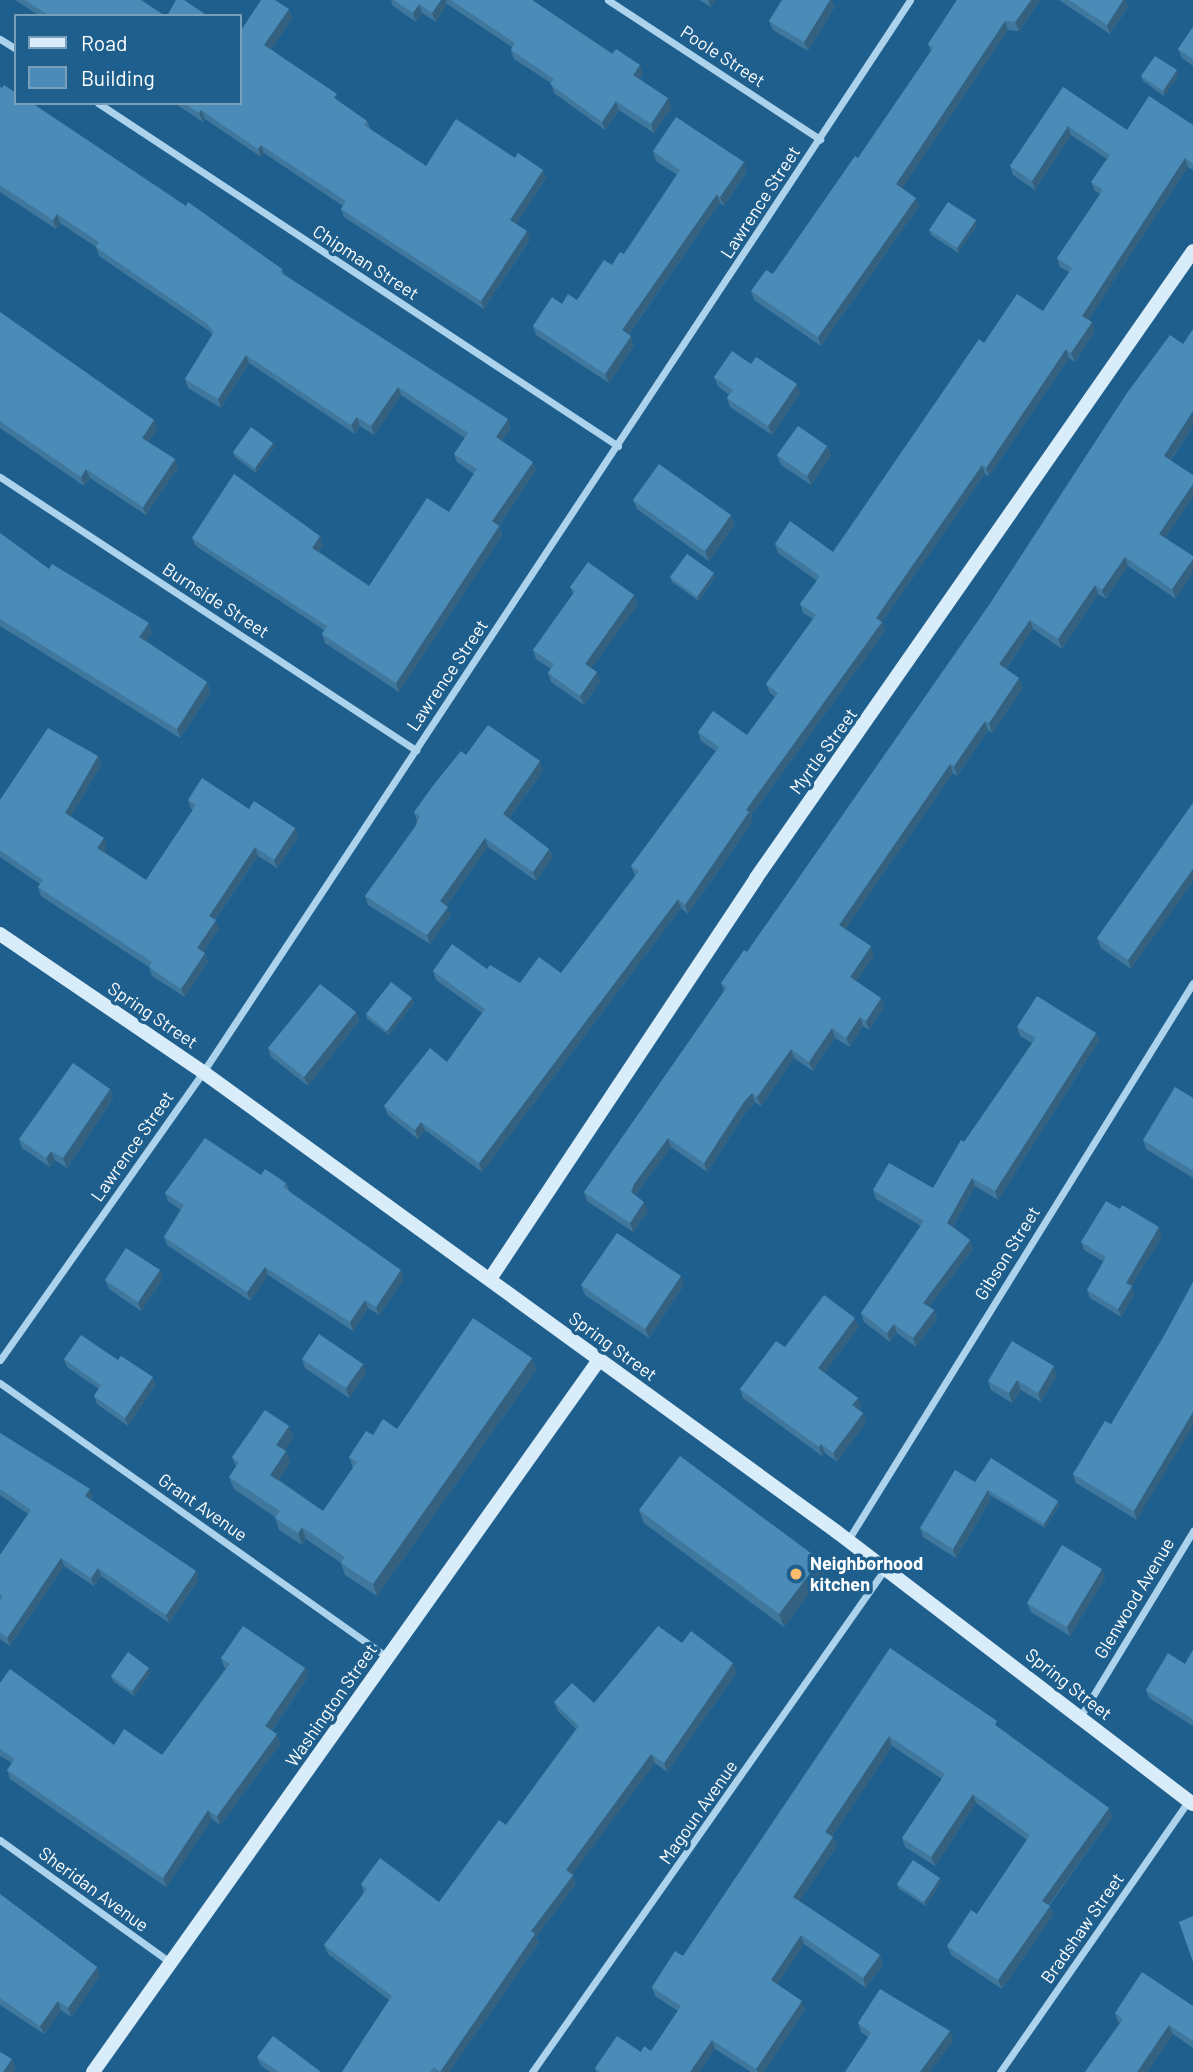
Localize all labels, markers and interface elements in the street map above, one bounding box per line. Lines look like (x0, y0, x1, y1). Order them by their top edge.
legend (14, 14, 242, 105)
street label: Poole Street (677, 21, 769, 91)
text: Road (81, 30, 127, 55)
text: Building (81, 65, 155, 90)
street label: Lawrence Street (716, 142, 804, 262)
street label: Chipman Street (309, 220, 423, 304)
street label: Burnside Street (159, 558, 273, 642)
street label: Lawrence Street (402, 615, 492, 735)
street label: Myrtle Street (785, 704, 861, 798)
street label: Spring Street (104, 977, 202, 1053)
street label: Lawrence Street (86, 1087, 178, 1205)
street label: Gibson Street (970, 1202, 1044, 1304)
street label: Spring Street (565, 1307, 661, 1385)
street label: Grant Avenue (154, 1468, 252, 1546)
street label: Glenwood Avenue (1089, 1534, 1179, 1662)
place label: Neighborhood kitchen (810, 1553, 923, 1596)
marker: Neighborhood kitchen (788, 1566, 804, 1582)
street label: Washington Street (281, 1639, 381, 1771)
street label: Spring Street (1022, 1644, 1116, 1724)
street label: Magoun Avenue (654, 1756, 742, 1868)
street label: Sheridan Avenue (35, 1842, 153, 1936)
street label: Bradshaw Street (1036, 1869, 1128, 1987)

